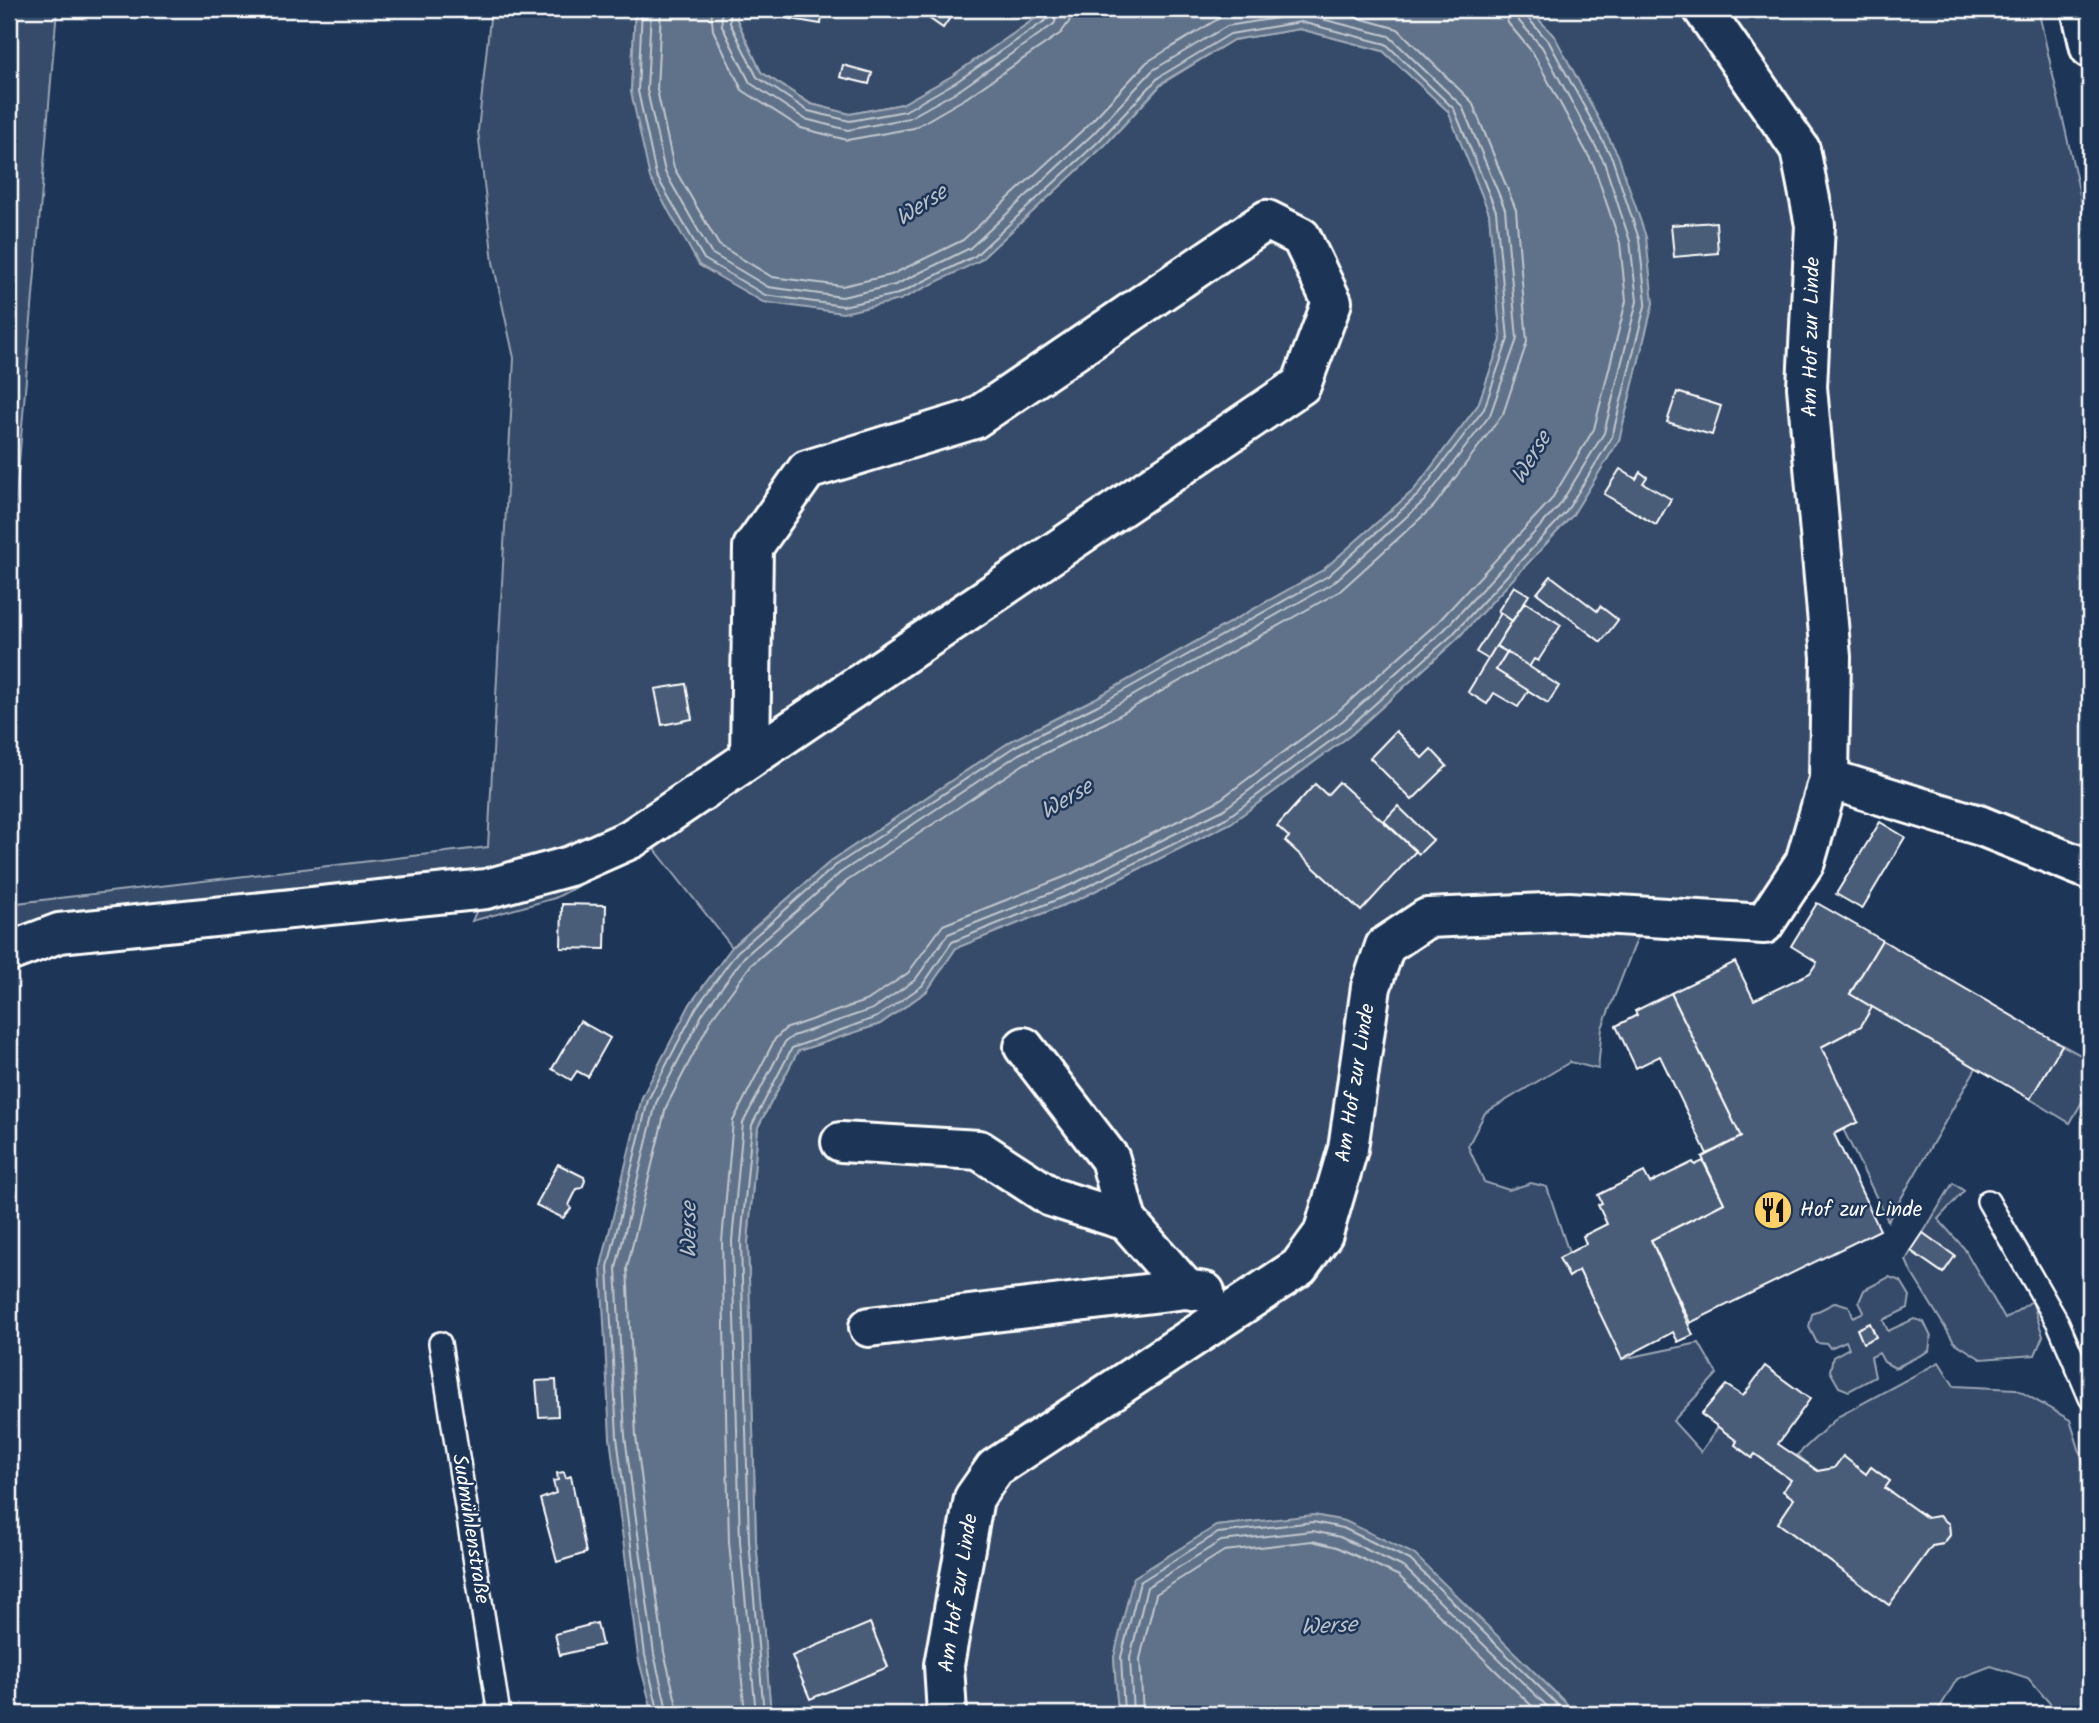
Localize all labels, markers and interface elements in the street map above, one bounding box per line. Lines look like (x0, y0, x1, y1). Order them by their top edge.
water label: Werse (889, 174, 958, 236)
street label: Am Hof zur Linde (1794, 256, 1830, 417)
water label: Werse (1502, 422, 1563, 491)
water label: Werse (1034, 769, 1103, 830)
street label: Am Hof zur Linde (1327, 1001, 1385, 1165)
restaurant icon: Hof zur Linde (1752, 1189, 1794, 1231)
place label: Hof zur Linde (1800, 1194, 1923, 1227)
water label: Werse (672, 1199, 708, 1258)
street label: Sudmühlenstraße (442, 1452, 498, 1607)
street label: Am Hof zur Linde (930, 1511, 988, 1675)
water label: Werse (1300, 1607, 1361, 1646)

